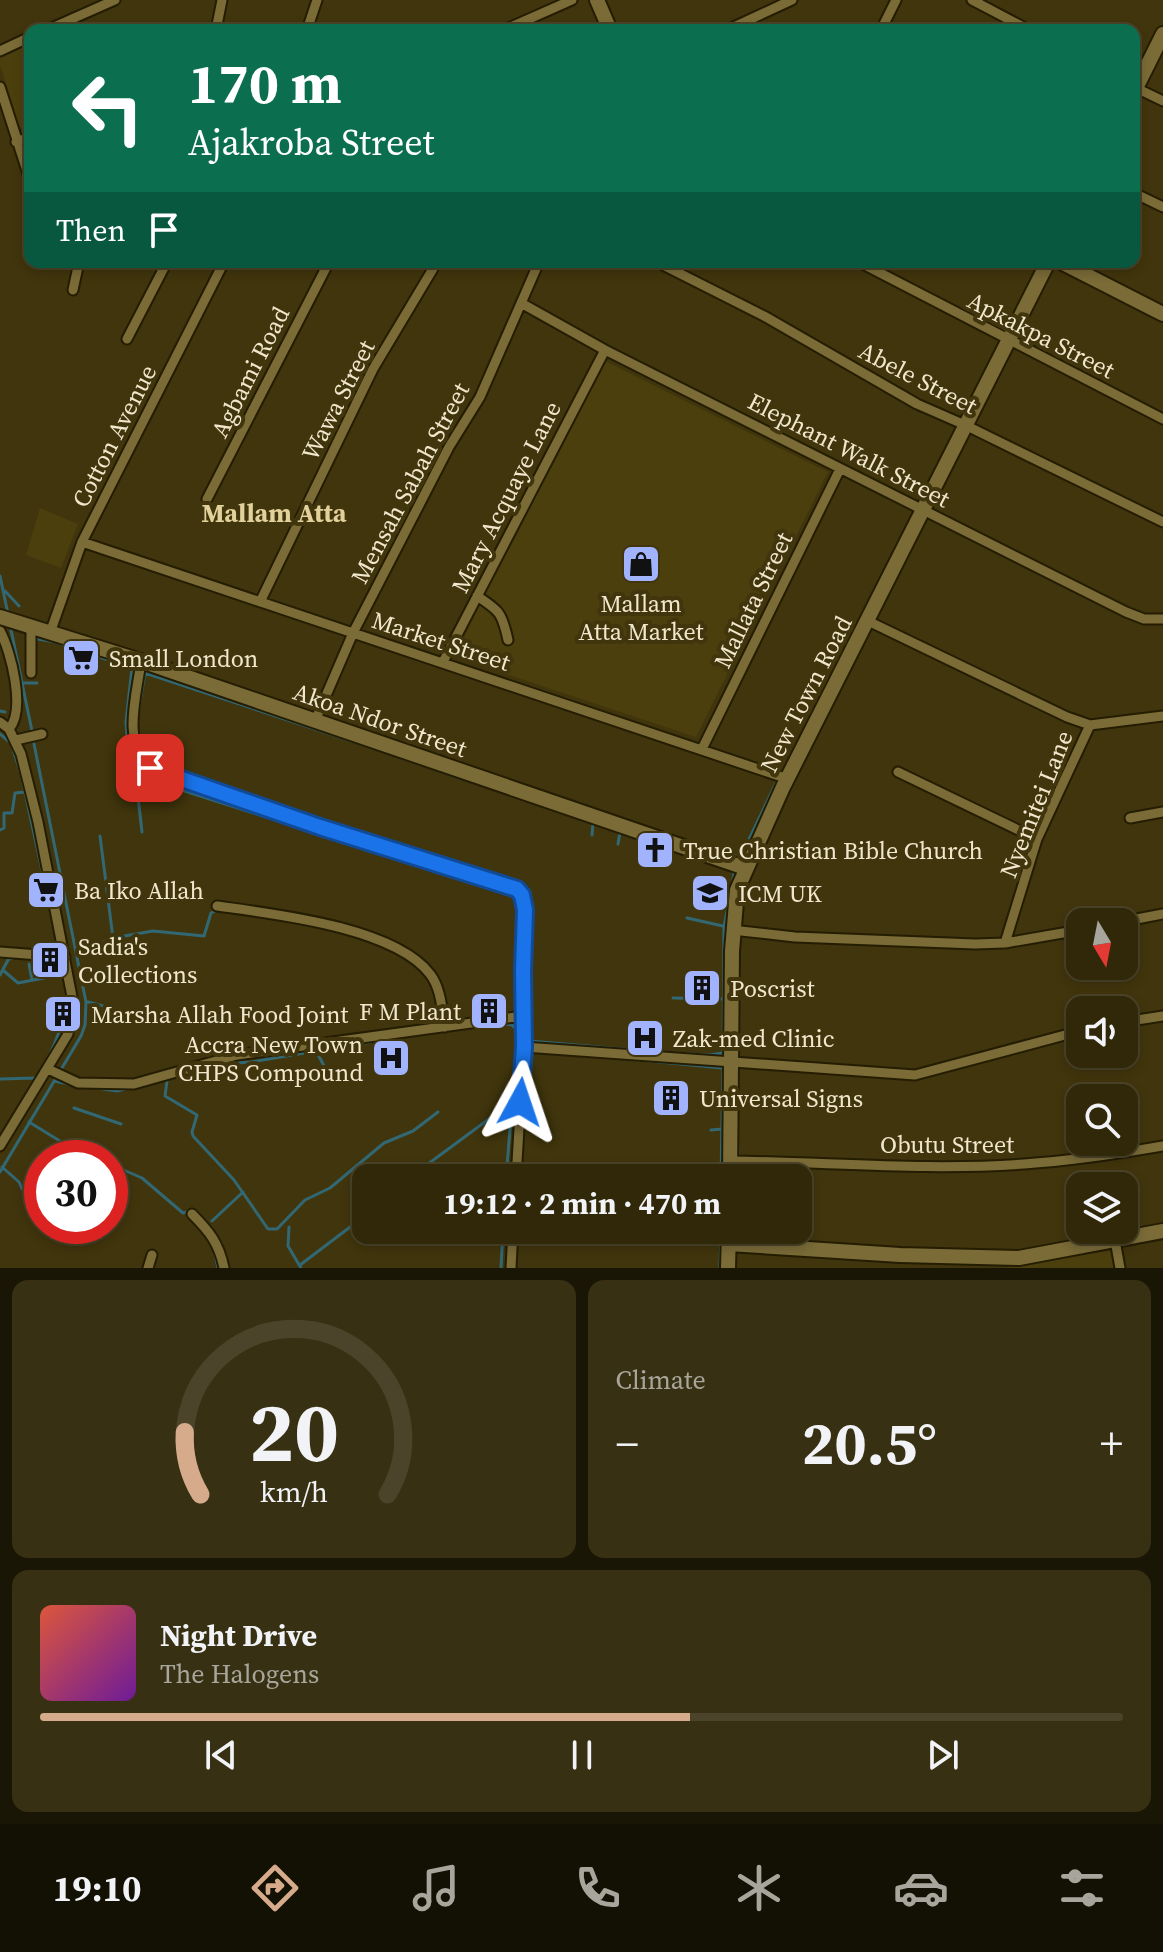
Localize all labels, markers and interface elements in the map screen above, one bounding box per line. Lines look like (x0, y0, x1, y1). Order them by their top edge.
text: 170 m (188, 45, 342, 122)
icon: left (56, 56, 160, 160)
text: Ajakroba Street (188, 118, 434, 167)
icon: arrive (142, 208, 186, 252)
text: Then (56, 210, 126, 251)
street label: Apkakpa Street (962, 284, 1120, 386)
street label: Agbami Road (203, 301, 297, 443)
street label: Wawa Street (294, 334, 383, 466)
street label: Abele Street (853, 334, 983, 422)
street label: Cotton Avenue (64, 359, 164, 513)
street label: Mensah Sabah Street (343, 377, 477, 589)
street label: Elephant Walk Street (742, 385, 956, 515)
street label: Mary Acquaye Lane (443, 396, 569, 598)
district label: Mallam Atta (201, 495, 347, 531)
street label: Mallata Street (706, 526, 800, 673)
shop icon: Mallam Atta Market (620, 543, 662, 585)
place label: Mallam Atta Market (579, 587, 704, 648)
street label: Market Street (368, 603, 515, 679)
street label: New Town Road (752, 610, 860, 778)
supermarket icon: Small London (60, 637, 102, 679)
place label: Small London (109, 642, 258, 675)
street label: Akoa Ndor Street (289, 675, 471, 765)
street label: Nyemitei Lane (991, 726, 1081, 882)
pin (116, 734, 184, 802)
icon: arrive (128, 746, 172, 790)
church icon: True Christian Bible Church (634, 829, 676, 871)
place label: True Christian Bible Church (683, 834, 983, 867)
supermarket icon: Ba Iko Allah (25, 869, 67, 911)
school or university icon: ICM UK (689, 872, 731, 914)
place label: Ba Iko Allah (74, 874, 204, 907)
place label: ICM UK (738, 877, 822, 910)
north arrow (1066, 908, 1138, 980)
map controls (1066, 908, 1138, 1244)
place label: Sadia's Collections (78, 930, 197, 991)
building icon: Sadia's Collections (29, 939, 71, 981)
building icon: Poscrist (681, 967, 723, 1009)
place label: Poscrist (730, 972, 815, 1005)
building icon: F M Plant (468, 990, 510, 1032)
building icon: Marsha Allah Food Joint (42, 993, 84, 1035)
place label: F M Plant (359, 995, 461, 1028)
button: sound (1066, 996, 1138, 1068)
place label: Marsha Allah Food Joint (91, 998, 349, 1031)
hospital icon: Zak-med Clinic (624, 1017, 666, 1059)
place label: Zak-med Clinic (673, 1022, 834, 1055)
place label: Accra New Town CHPS Compound (178, 1028, 363, 1089)
hospital icon: Accra New Town CHPS Compound (370, 1037, 412, 1079)
position arrow (478, 1060, 562, 1144)
building icon: Universal Signs (650, 1077, 692, 1119)
place label: Universal Signs (699, 1082, 863, 1115)
button: search (1066, 1084, 1138, 1156)
street label: Obutu Street (880, 1128, 1014, 1161)
speed limit sign: 30 (24, 1140, 128, 1244)
button: layers (1066, 1172, 1138, 1244)
text: 19:12 · 2 min · 470 m (443, 1183, 721, 1224)
text: Climate (616, 1362, 706, 1398)
text: 20 (249, 1375, 339, 1489)
text: 20.5° (802, 1402, 937, 1484)
text: − (616, 1413, 639, 1474)
text: + (1100, 1413, 1123, 1474)
text: km/h (260, 1472, 328, 1512)
text: Night Drive (160, 1615, 317, 1656)
text: The Halogens (160, 1656, 319, 1692)
icon: previous (199, 1733, 243, 1777)
icon: pause (560, 1733, 604, 1777)
icon: next (921, 1733, 965, 1777)
icon: directions (247, 1860, 303, 1916)
icon: music (408, 1860, 464, 1916)
icon: phone (570, 1860, 626, 1916)
icon: climate (731, 1860, 787, 1916)
icon: car (893, 1860, 949, 1916)
icon: filters (1054, 1860, 1110, 1916)
text: 19:10 (53, 1864, 142, 1913)

